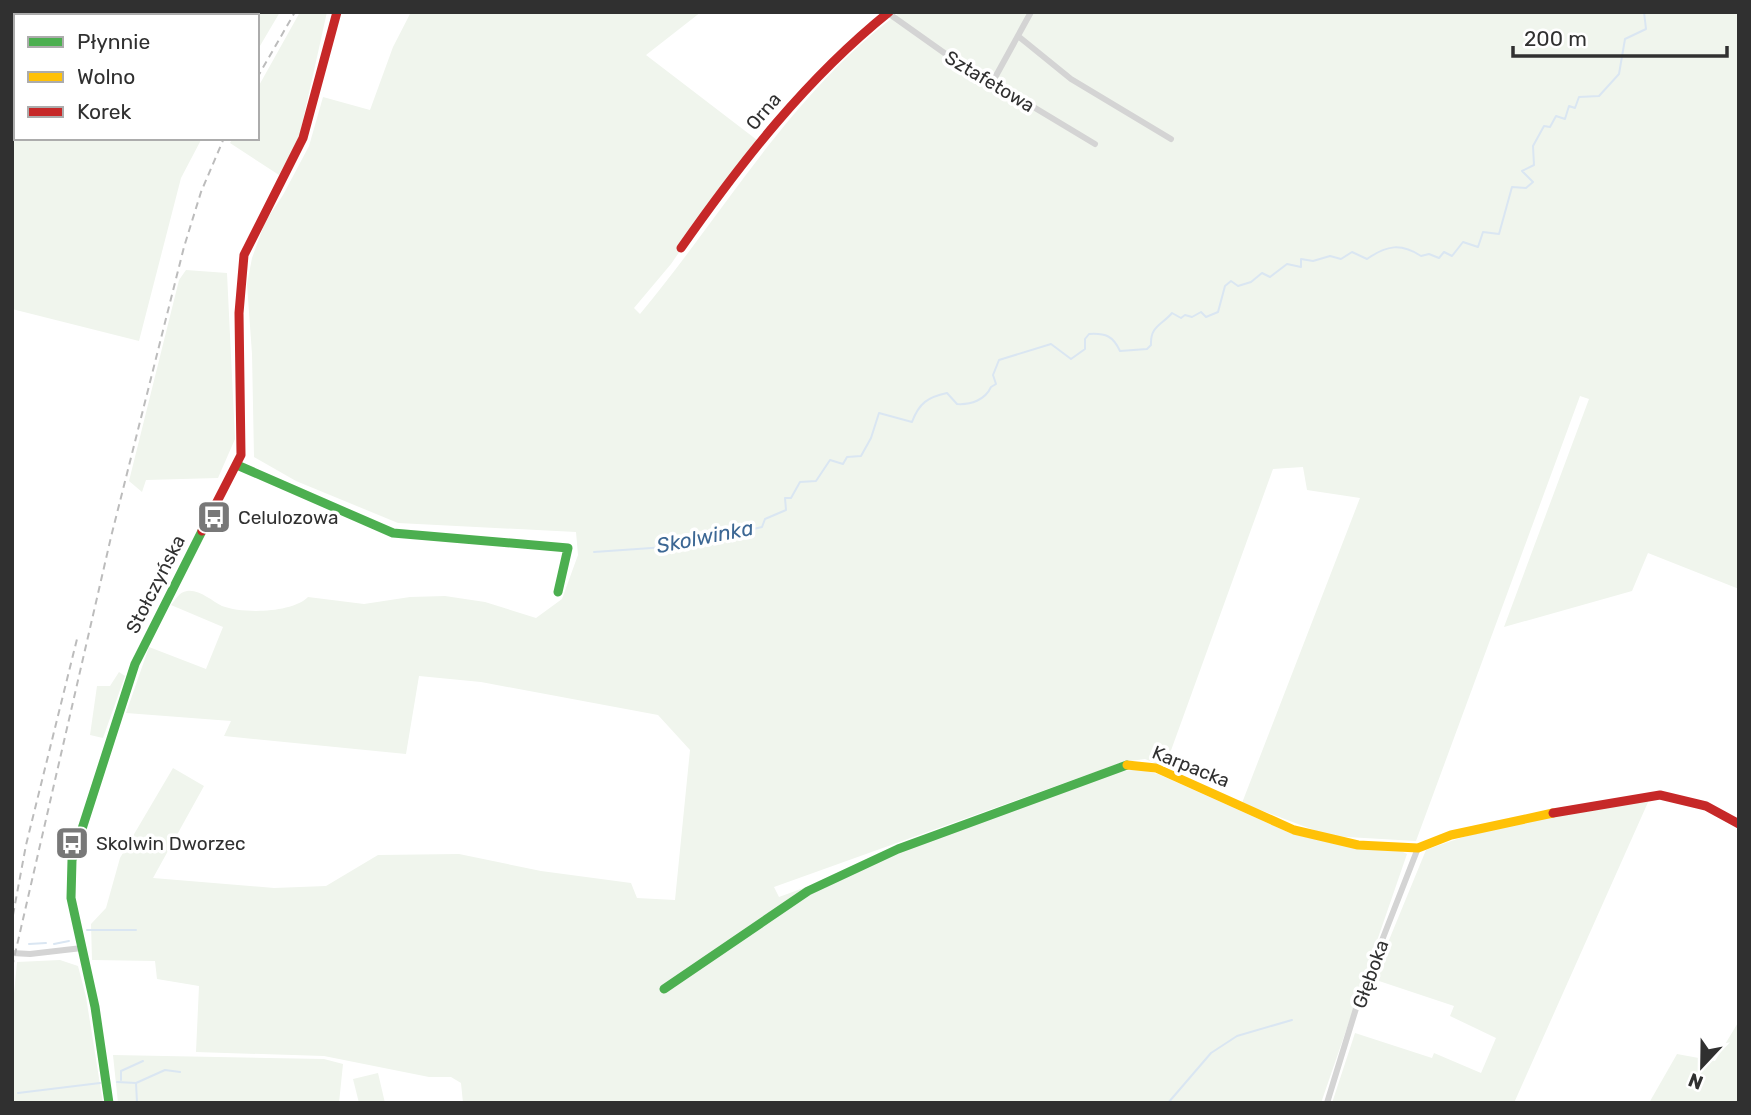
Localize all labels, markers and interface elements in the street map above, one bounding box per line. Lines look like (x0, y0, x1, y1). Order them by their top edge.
legend (14, 14, 259, 140)
scale bar (1513, 14, 1726, 58)
text: 200 m (1524, 26, 1587, 51)
text: Płynnie (77, 29, 150, 54)
street label: Sztafetowa (941, 46, 1039, 117)
text: Wolno (77, 64, 135, 89)
street label: Orna (741, 88, 786, 135)
text: Korek (77, 99, 132, 124)
bus stop icon: Celulozowa (195, 498, 233, 536)
place label: Celulozowa (238, 506, 338, 529)
water label: Skolwinka (654, 515, 756, 558)
street label: Stołczyńska (121, 531, 190, 637)
street label: Karpacka (1149, 741, 1233, 792)
bus stop icon: Skolwin Dworzec (53, 824, 91, 862)
place label: Skolwin Dworzec (96, 832, 246, 855)
street label: Głęboka (1347, 937, 1393, 1012)
north arrow (1667, 1031, 1737, 1101)
text: N (1685, 1068, 1706, 1095)

